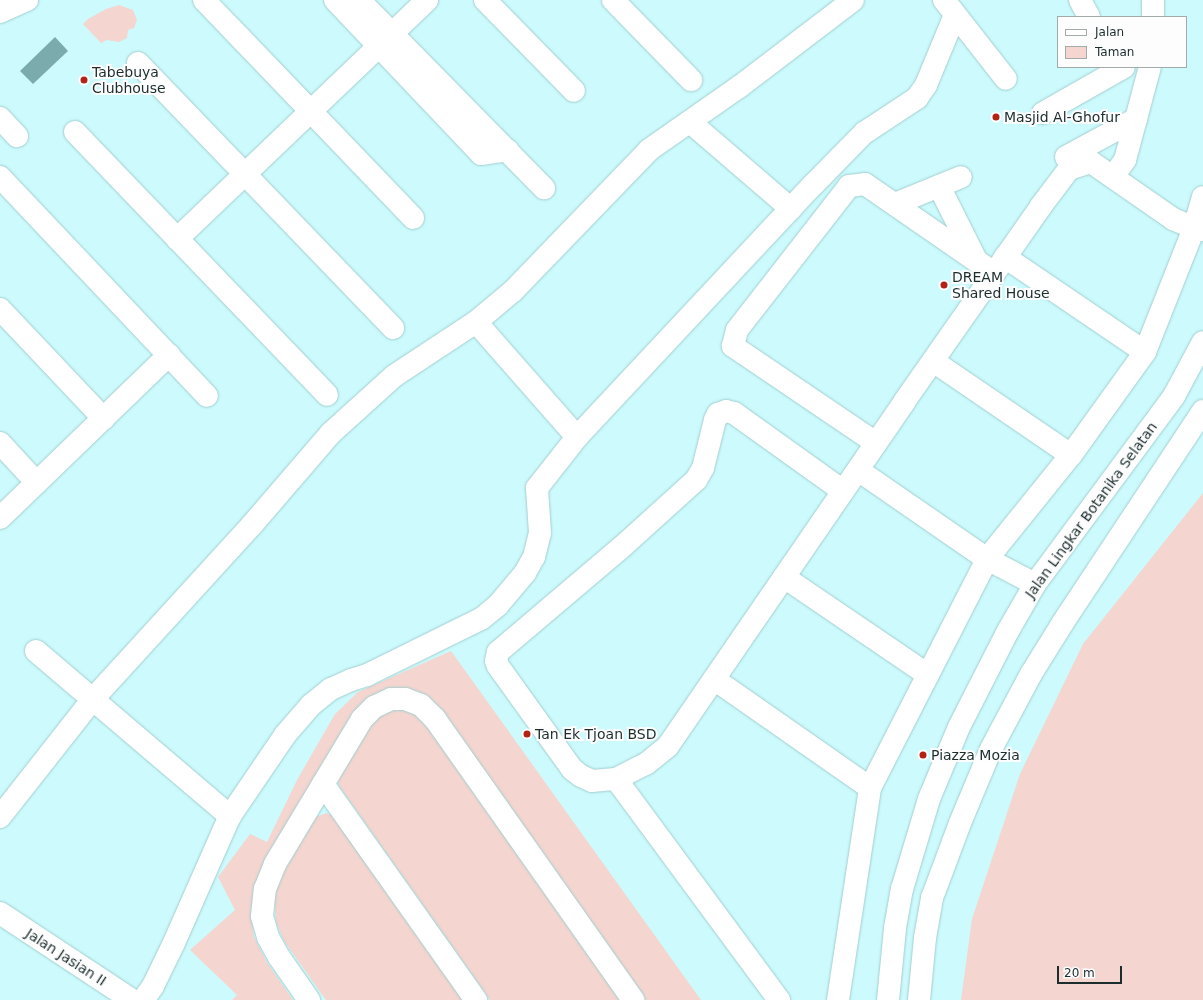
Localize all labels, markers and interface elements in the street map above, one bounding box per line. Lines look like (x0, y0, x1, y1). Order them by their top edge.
legend (1057, 16, 1187, 68)
text: Jalan (1095, 25, 1124, 39)
text: Taman (1095, 45, 1134, 59)
place label: Tabebuya Clubhouse (92, 64, 166, 96)
marker: Tabebuya Clubhouse (79, 75, 89, 85)
place label: Masjid Al-Ghofur (1004, 109, 1120, 125)
marker: Masjid Al-Ghofur (991, 112, 1001, 122)
place label: DREAM Shared House (952, 269, 1050, 302)
marker: DREAM Shared House (939, 280, 949, 290)
street label: Jalan Lingkar Botanika Selatan (1021, 419, 1161, 601)
place label: Tan Ek Tjoan BSD (535, 726, 656, 742)
marker: Tan Ek Tjoan BSD (522, 729, 532, 739)
place label: Piazza Mozia (931, 747, 1020, 763)
marker: Piazza Mozia (918, 750, 928, 760)
street label: Jalan Jasian II (23, 925, 109, 989)
scale bar (1059, 958, 1124, 984)
text: 20 m (1064, 966, 1095, 980)

